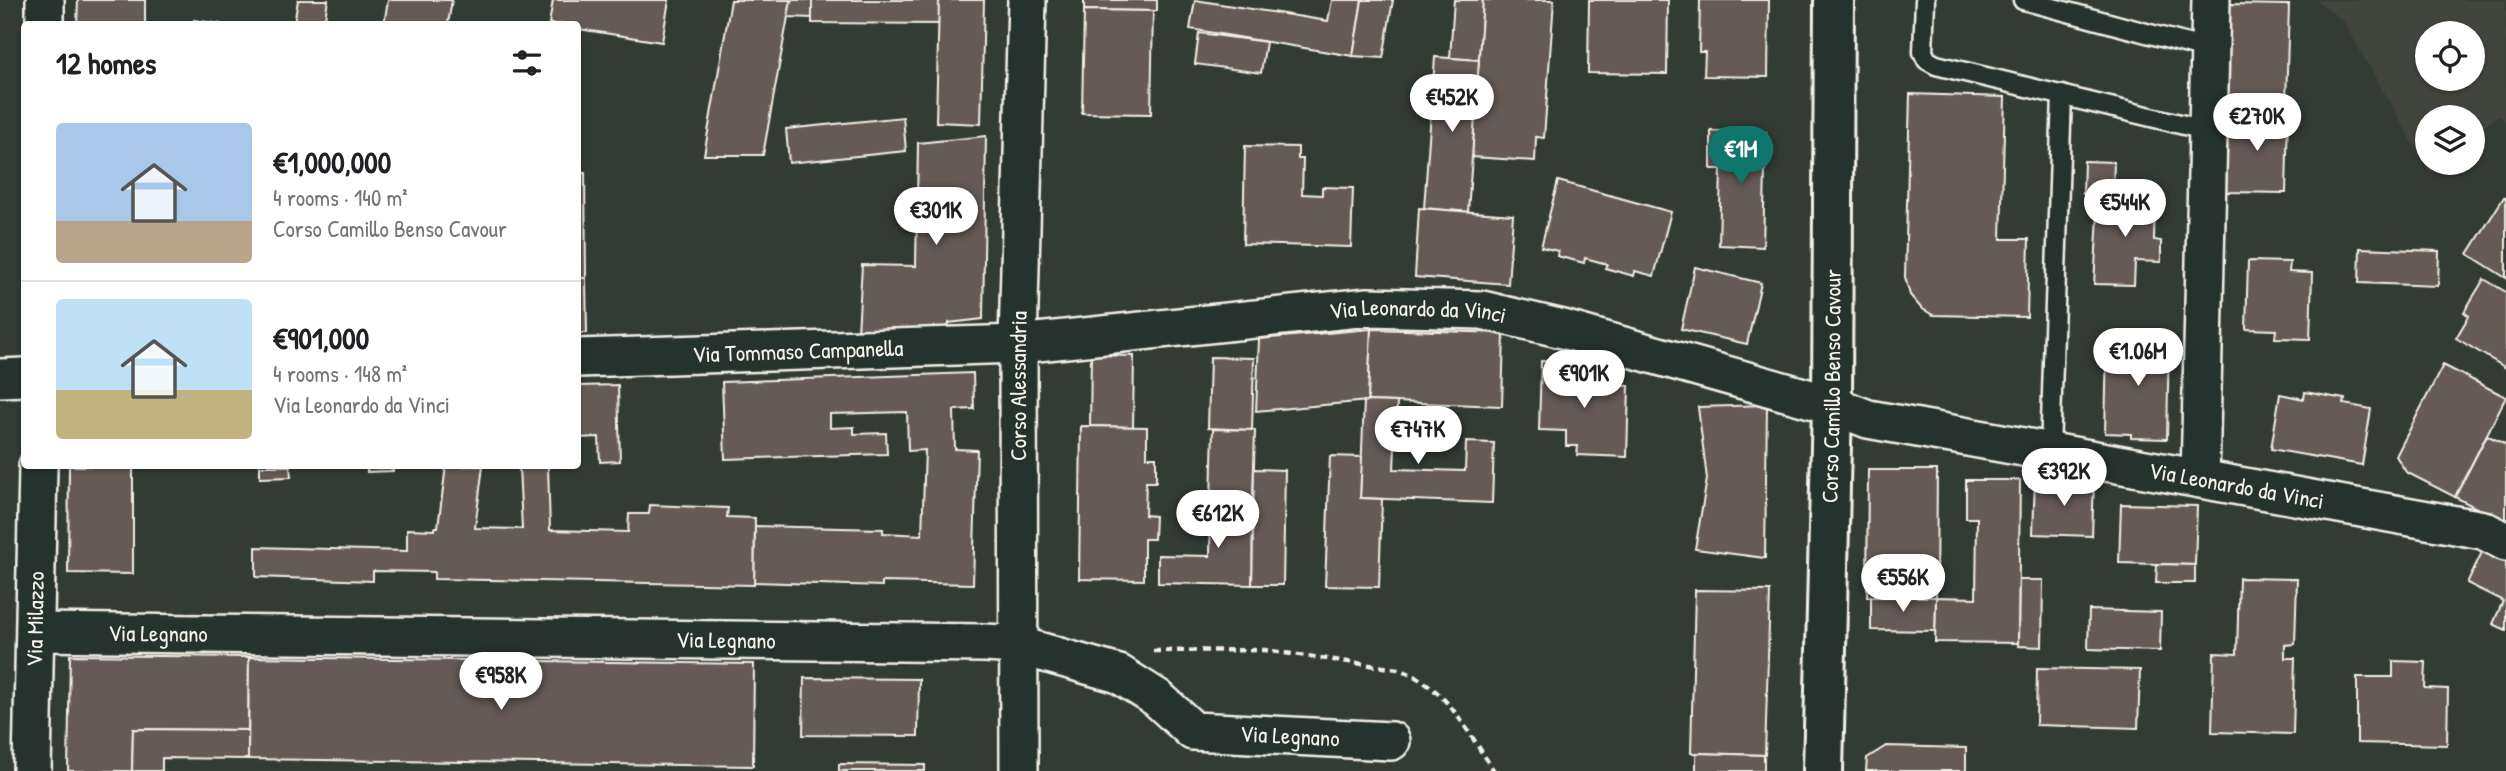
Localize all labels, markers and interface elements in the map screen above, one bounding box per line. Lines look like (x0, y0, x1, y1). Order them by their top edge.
map controls (2415, 21, 2485, 175)
button: locate (2415, 21, 2485, 91)
text: 12 homes (56, 43, 156, 83)
icon: filters (508, 44, 546, 82)
pin: €452K (1403, 74, 1501, 134)
text: €452K (1426, 81, 1478, 112)
pin: €270K (2208, 94, 2306, 153)
text: €270K (2229, 100, 2285, 131)
button: layers (2415, 105, 2485, 175)
pin: €1M (1707, 127, 1775, 186)
text: €1M (1724, 133, 1758, 164)
text: €1,000,000 (273, 142, 391, 182)
icon: home (112, 151, 196, 235)
pin: €544K (2076, 180, 2174, 239)
text: 4 rooms · 140 m² (273, 182, 407, 213)
text: €544K (2100, 186, 2150, 217)
pin: €301K (887, 188, 985, 247)
text: €301K (910, 194, 962, 225)
text: Corso Camillo Benso Cavour (273, 213, 507, 244)
street label: Corso Camillo Benso Cavour (1814, 269, 1848, 503)
street label: Via Leonardo da Vinci (1328, 291, 1509, 330)
street label: Corso Alessandria (1002, 311, 1034, 461)
text: €901,000 (273, 318, 369, 358)
icon: home (112, 327, 196, 411)
pin: €1.06M (2081, 328, 2195, 388)
street label: Via Tommaso Campanella (692, 332, 904, 369)
text: €1.06M (2109, 335, 2167, 366)
pin: €901K (1535, 350, 1633, 410)
text: €901K (1559, 357, 1609, 388)
text: 4 rooms · 148 m² (273, 358, 407, 389)
text: Via Leonardo da Vinci (273, 389, 450, 420)
pin: €747K (1369, 406, 1467, 466)
text: €747K (1391, 413, 1445, 444)
pin: €392K (2015, 448, 2113, 508)
street label: Via Leonardo da Vinci (2147, 454, 2327, 516)
text: €392K (2038, 455, 2090, 486)
pin: €612K (1169, 490, 1267, 550)
text: €612K (1192, 497, 1244, 528)
pin: €556K (1854, 554, 1952, 614)
text: €556K (1877, 561, 1929, 592)
street label: Via Milazzo (18, 571, 51, 667)
street label: Via Legnano (108, 617, 208, 649)
street label: Via Legnano (676, 623, 776, 656)
pin: €958K (452, 652, 550, 712)
text: €958K (475, 659, 527, 690)
street label: Via Legnano (1239, 717, 1340, 753)

